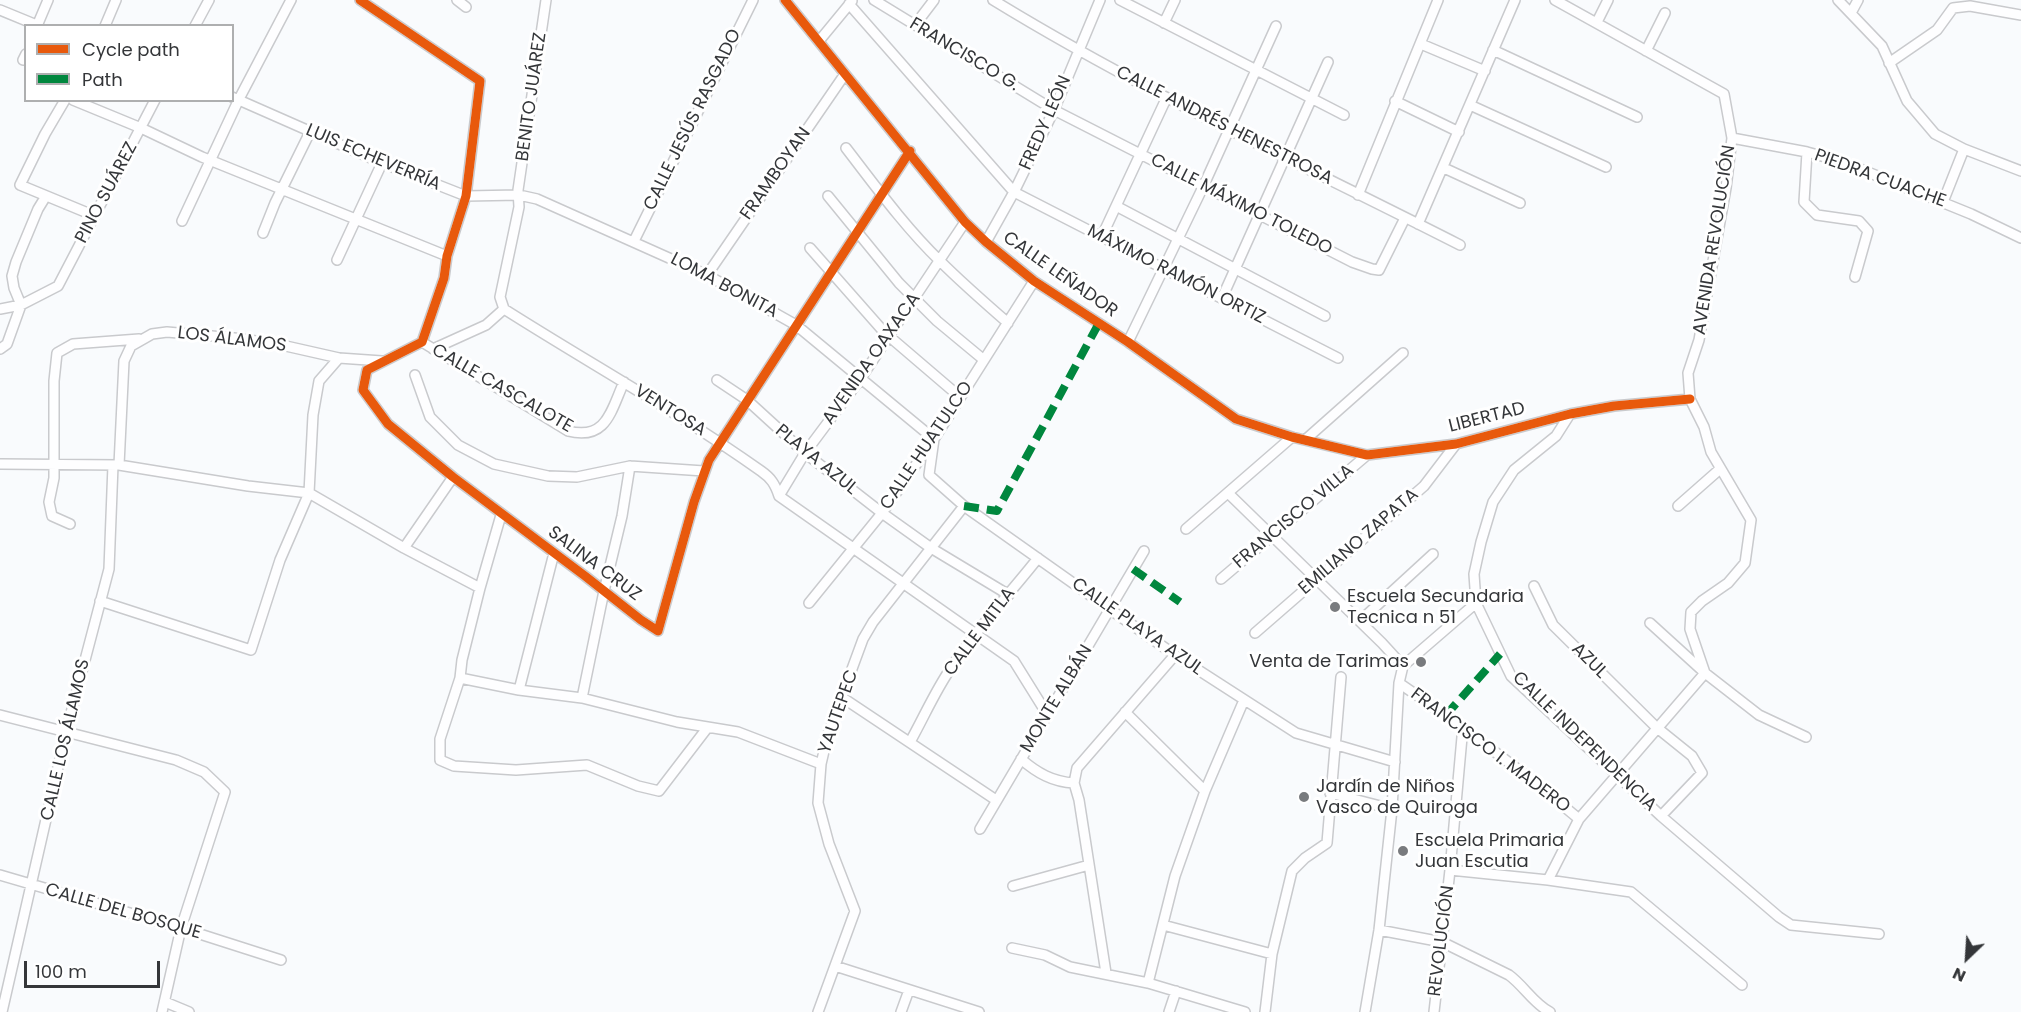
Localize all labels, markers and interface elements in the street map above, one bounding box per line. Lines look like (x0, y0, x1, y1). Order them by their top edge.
street label: FRANCISCO G. (905, 14, 1023, 96)
legend (24, 24, 234, 102)
street label: CALLE JESÚS RASGADO (640, 26, 746, 214)
street label: BENITO JUÁREZ (512, 31, 552, 163)
text: Cycle path (82, 37, 180, 62)
street label: CALLE ANDRÉS HENESTROSA (1112, 62, 1336, 190)
text: Path (82, 67, 123, 92)
street label: FREDY LEÓN (1016, 72, 1076, 174)
street label: LUIS ECHEVERRÍA (302, 120, 444, 196)
street label: FRAMBOYAN (736, 124, 816, 224)
street label: PINO SUÁREZ (71, 139, 143, 247)
street label: AVENIDA REVOLUCIÓN (1689, 144, 1741, 336)
street label: PIEDRA CUACHE (1811, 145, 1949, 213)
street label: CALLE MÁXIMO TOLEDO (1147, 150, 1335, 260)
street label: MÁXIMO RAMÓN ORTIZ (1083, 221, 1269, 329)
street label: CALLE LEÑADOR (998, 227, 1122, 323)
street label: LOMA BONITA (667, 249, 781, 323)
street label: AVENIDA OAXACA (818, 289, 926, 429)
street label: LOS ÁLAMOS (176, 323, 288, 357)
street label: CALLE CASCALOTE (428, 340, 576, 438)
street label: CALLE HUATULCO (876, 378, 978, 514)
street label: VENTOSA (630, 380, 710, 442)
street label: LIBERTAD (1447, 398, 1527, 438)
street label: PLAYA AZUL (771, 420, 861, 500)
street label: FRANCISCO VILLA (1229, 460, 1359, 574)
street label: EMILIANO ZAPATA (1295, 484, 1423, 600)
street label: SALINA CRUZ (543, 522, 645, 606)
street label: CALLE PLAYA AZUL (1067, 574, 1207, 680)
street label: CALLE MITLA (940, 583, 1020, 681)
place label: Escuela Secundaria Tecnica n 51 (1347, 586, 1524, 628)
marker: Escuela Secundaria Tecnica n 51 (1328, 600, 1342, 614)
street label: AZUL (1567, 639, 1611, 683)
street label: MONTE ALBÁN (1016, 641, 1098, 757)
place label: Venta de Tarimas (1249, 651, 1409, 673)
marker: Venta de Tarimas (1414, 655, 1428, 669)
street label: CALLE LOS ÁLAMOS (37, 657, 95, 823)
street label: YAUTEPEC (815, 667, 863, 757)
street label: CALLE INDEPENDENCIA (1507, 668, 1661, 816)
street label: FRANCISCO I. MADERO (1406, 684, 1574, 818)
place label: Jardín de Niños Vasco de Quiroga (1316, 776, 1478, 818)
marker: Jardín de Niños Vasco de Quiroga (1297, 790, 1311, 804)
place label: Escuela Primaria Juan Escutia (1415, 830, 1564, 872)
marker: Escuela Primaria Juan Escutia (1396, 844, 1410, 858)
street label: CALLE DEL BOSQUE (42, 879, 204, 945)
street label: REVOLUCIÓN (1424, 884, 1460, 998)
north arrow (1937, 928, 1997, 988)
scale bar (27, 949, 164, 987)
text: 100 m (35, 959, 87, 984)
text: N (1949, 962, 1970, 988)

